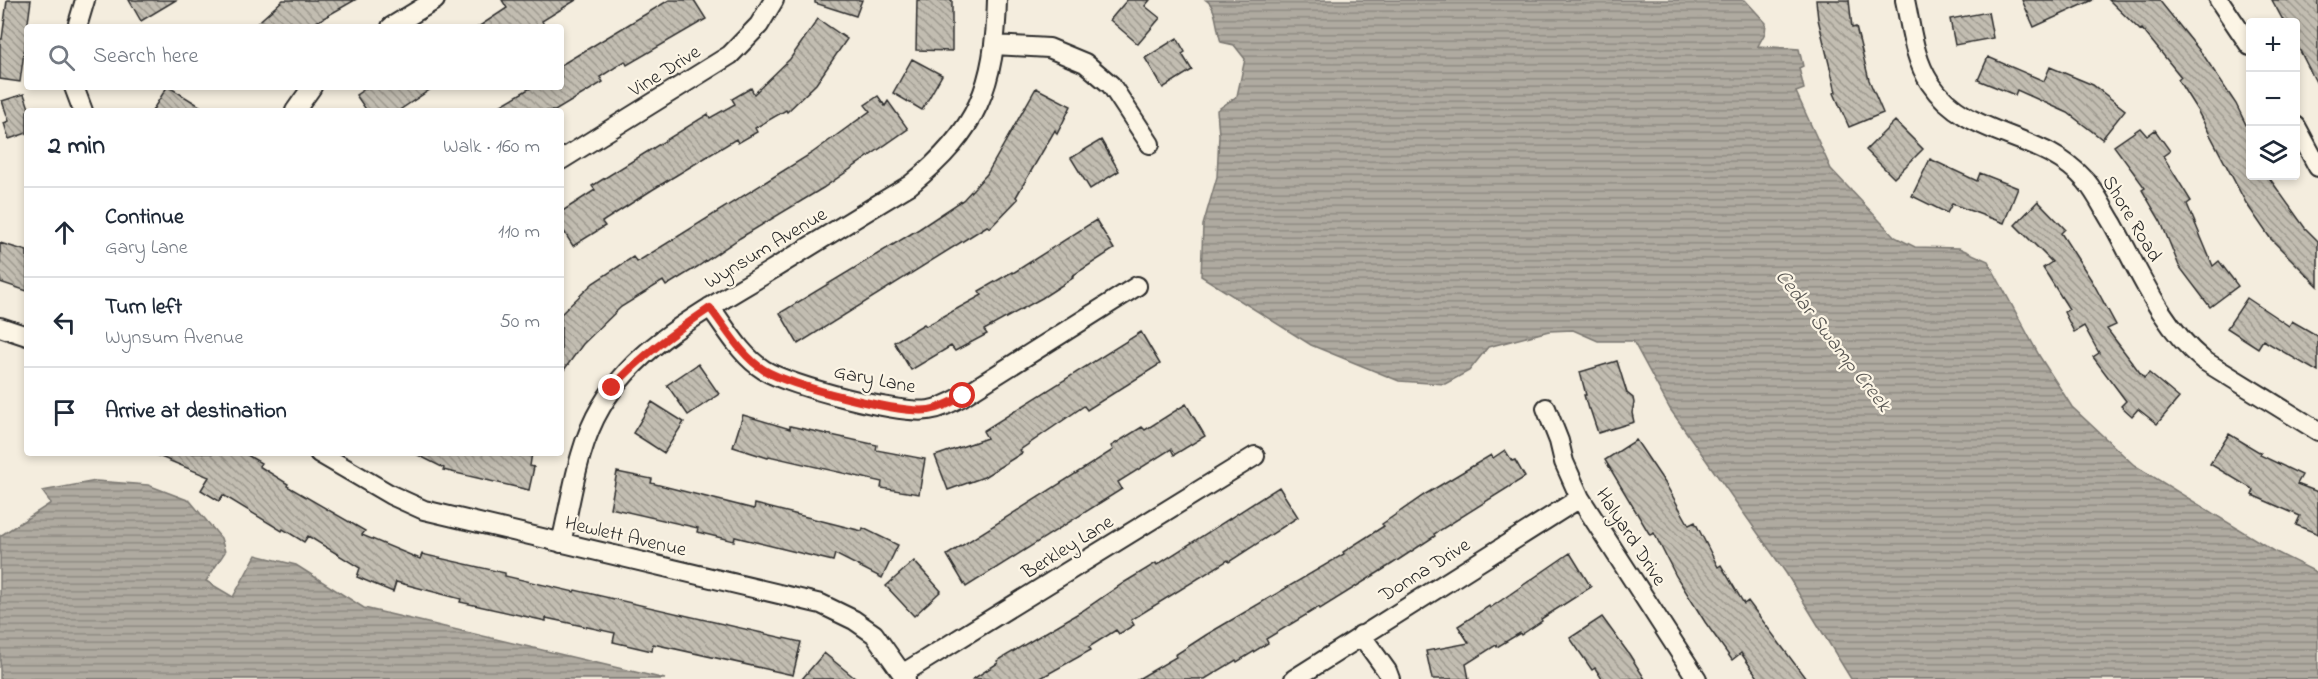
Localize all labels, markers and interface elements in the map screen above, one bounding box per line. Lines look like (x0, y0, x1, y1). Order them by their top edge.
map controls (2246, 18, 2300, 180)
button: + (2246, 18, 2300, 72)
search box (24, 24, 564, 90)
street label: Vine Drive (623, 39, 707, 106)
icon: search (45, 41, 78, 74)
text: Search here (93, 41, 198, 73)
button: − (2246, 72, 2300, 126)
button: layers (2246, 126, 2300, 180)
text: 2 min (48, 128, 105, 166)
text: Walk · 160 m (443, 133, 540, 162)
street label: Shore Road (2094, 171, 2168, 268)
street label: Wynsum Avenue (700, 201, 833, 297)
text: Continue (105, 202, 184, 234)
icon: ahead (48, 216, 81, 249)
text: 110 m (498, 218, 540, 247)
text: Gary Lane (105, 234, 188, 263)
water label: Cedar Swamp Creek (1767, 264, 1898, 419)
text: Turn left (105, 292, 182, 324)
icon: left (48, 306, 81, 339)
text: 50 m (499, 308, 540, 337)
text: Wynsum Avenue (105, 324, 243, 353)
street label: Gary Lane (831, 358, 918, 403)
route end (598, 374, 624, 400)
route start (949, 382, 975, 408)
icon: arrive (48, 396, 81, 429)
text: Arrive at destination (105, 396, 287, 428)
street label: Halyard Drive (1587, 483, 1673, 592)
street label: Hewlett Avenue (562, 509, 689, 566)
street label: Berkley Lane (1016, 509, 1120, 588)
street label: Donna Drive (1373, 532, 1476, 611)

